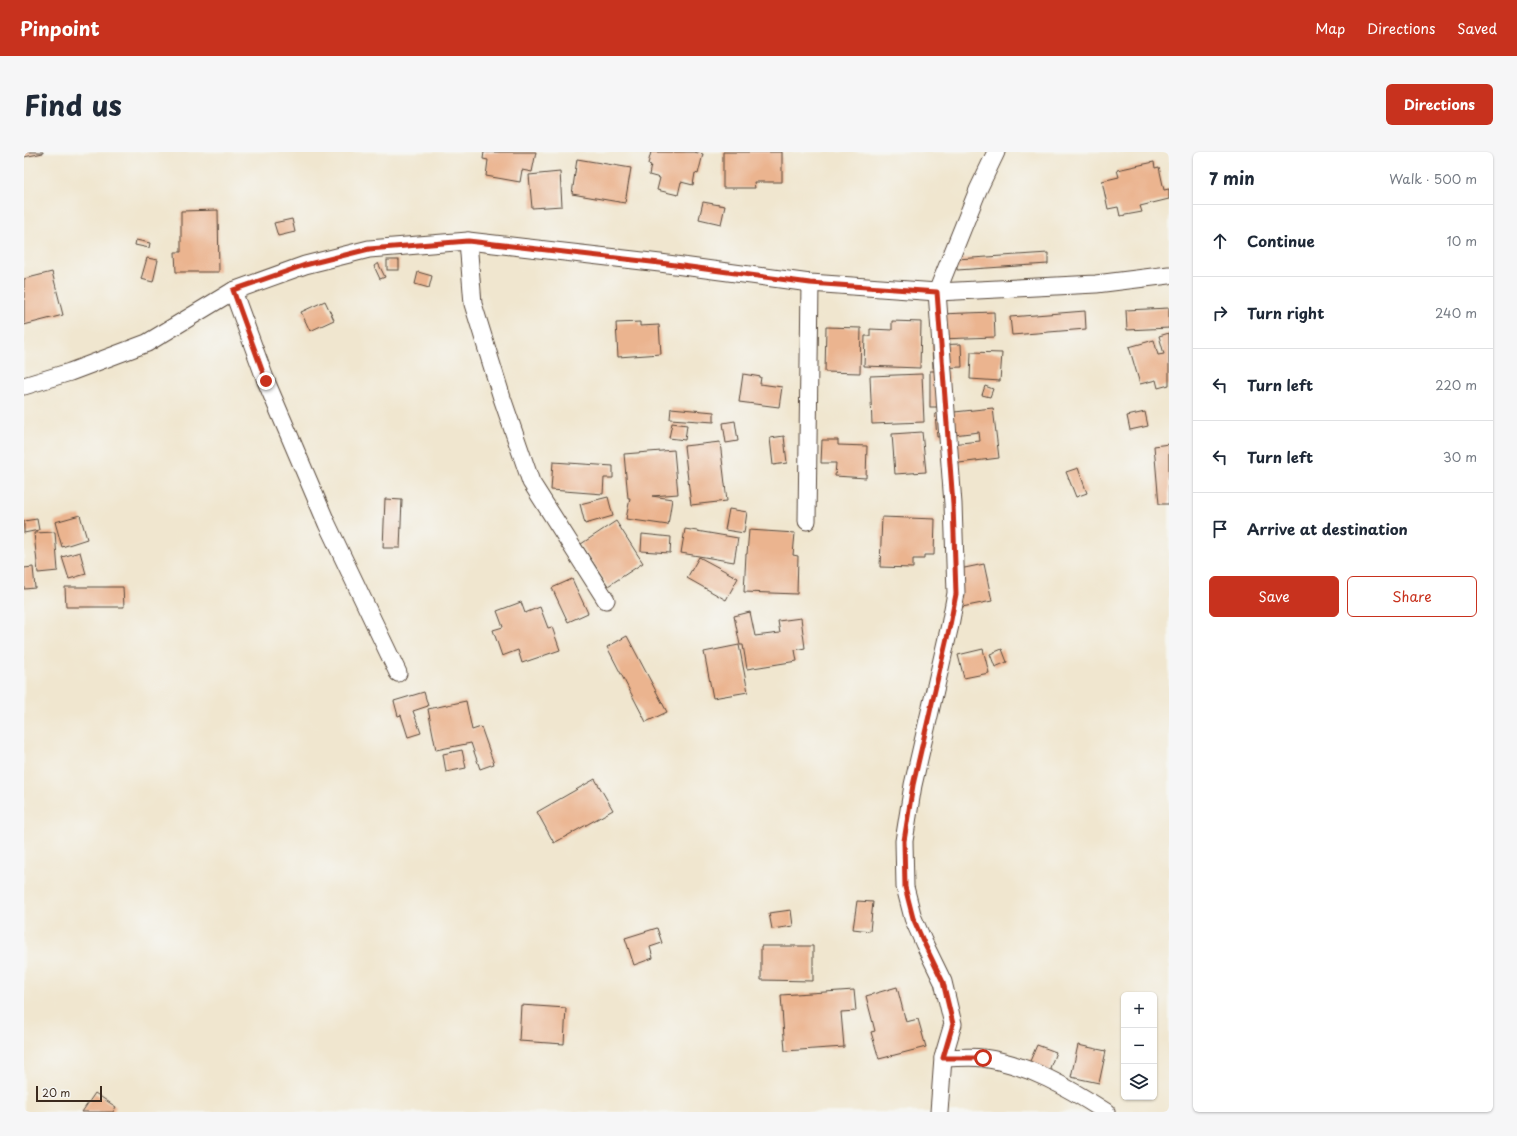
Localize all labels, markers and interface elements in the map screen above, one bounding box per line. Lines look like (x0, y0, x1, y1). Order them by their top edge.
text: Pinpoint (20, 14, 100, 42)
text: Map (1315, 18, 1345, 39)
text: Directions (1367, 18, 1435, 39)
text: Saved (1457, 18, 1497, 39)
text: Find us (24, 83, 122, 126)
button: Directions (1386, 84, 1493, 125)
text: 7 min (1209, 165, 1255, 191)
text: Walk · 500 m (1389, 169, 1477, 188)
text: Continue (1247, 229, 1315, 252)
icon: ahead (1209, 230, 1231, 252)
text: 10 m (1447, 231, 1477, 250)
text: Turn right (1247, 301, 1324, 324)
icon: right (1209, 302, 1231, 324)
text: 240 m (1435, 303, 1477, 322)
route end (257, 372, 275, 390)
text: Turn left (1247, 373, 1313, 396)
icon: left (1209, 374, 1231, 396)
text: 220 m (1435, 375, 1477, 394)
text: Turn left (1247, 445, 1313, 468)
icon: left (1209, 446, 1231, 468)
text: 30 m (1443, 447, 1477, 466)
text: Arrive at destination (1247, 517, 1408, 540)
icon: arrive (1209, 518, 1231, 540)
button: Save (1209, 576, 1339, 617)
button: Share (1347, 576, 1477, 617)
map controls (1121, 992, 1157, 1100)
button: + (1121, 992, 1157, 1028)
button: − (1121, 1028, 1157, 1064)
route start (974, 1049, 992, 1067)
button: layers (1121, 1064, 1157, 1100)
scale bar (36, 1084, 102, 1103)
text: 20 m (42, 1084, 70, 1101)

